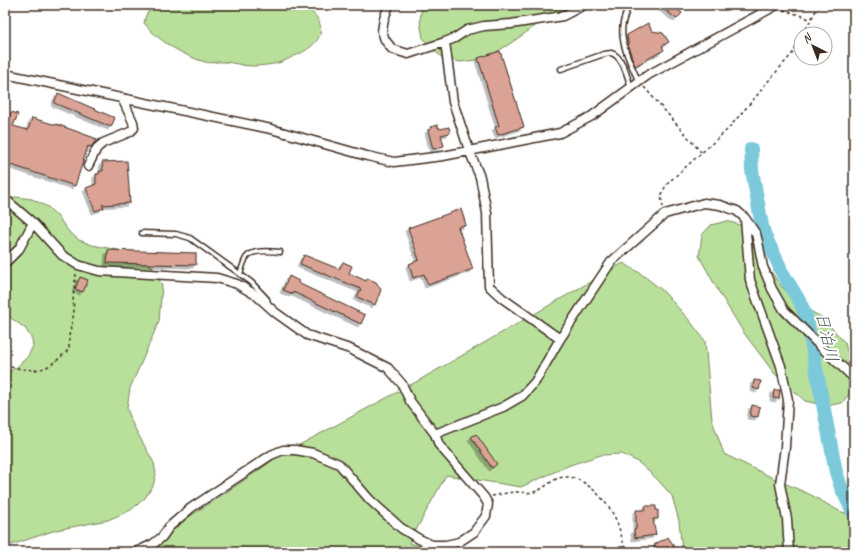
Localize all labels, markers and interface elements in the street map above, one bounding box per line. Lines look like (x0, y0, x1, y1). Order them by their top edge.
north arrow (793, 26, 833, 66)
text: N (799, 30, 815, 46)
water label: 日泊川 (811, 310, 843, 364)

